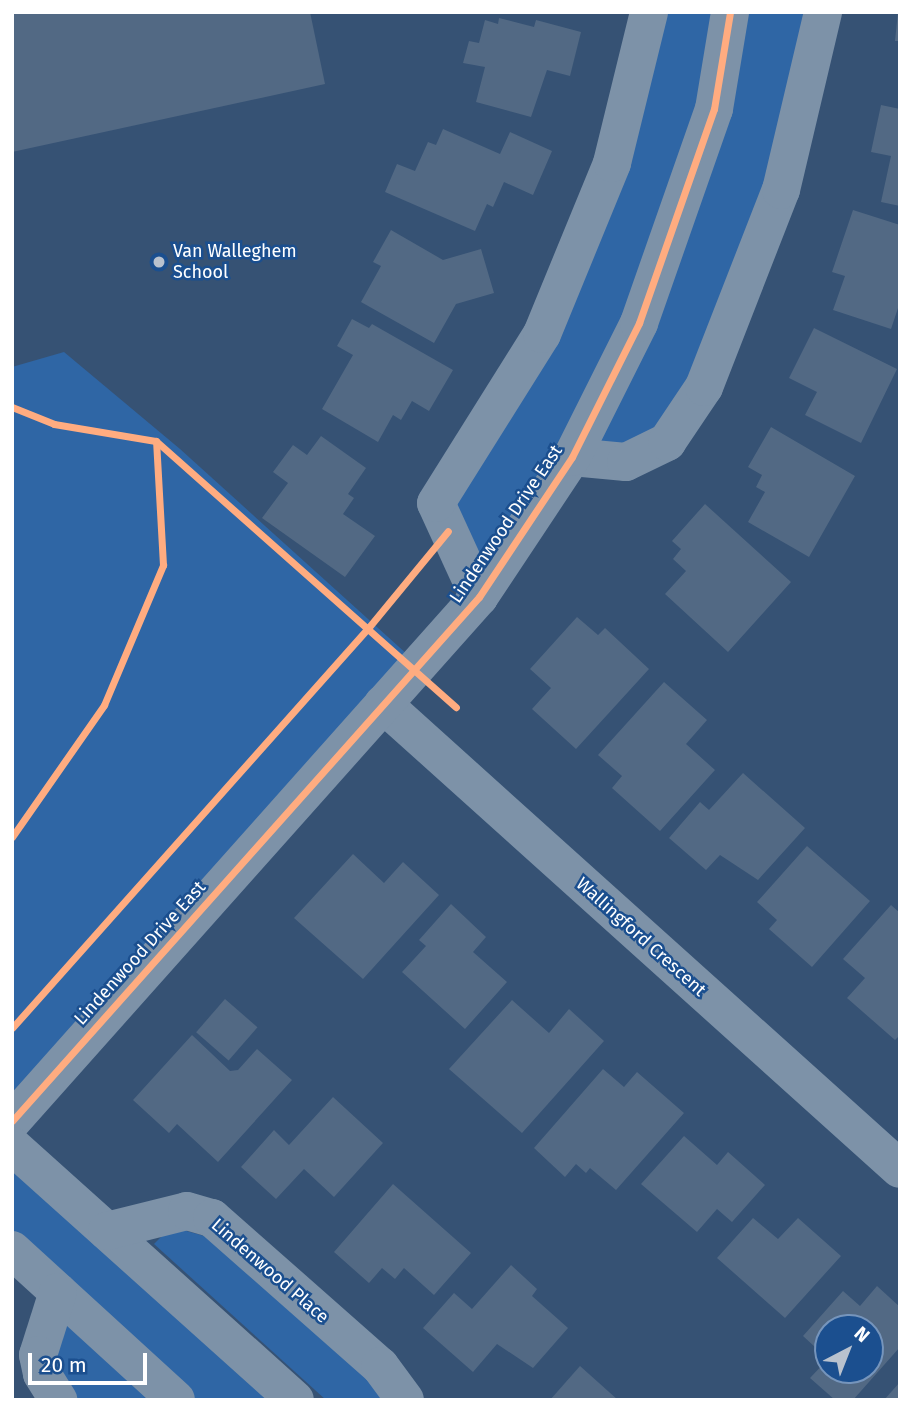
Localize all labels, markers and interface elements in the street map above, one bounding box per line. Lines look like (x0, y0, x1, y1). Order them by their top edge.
place label: Van Walleghem School (173, 241, 297, 284)
marker: Van Walleghem School (151, 254, 167, 270)
street label: Lindenwood Drive East (445, 441, 567, 607)
street label: Wallingford Crescent (572, 873, 710, 1001)
street label: Lindenwood Drive East (70, 877, 210, 1029)
street label: Lindenwood Place (207, 1214, 333, 1328)
north arrow (814, 1314, 884, 1384)
text: N (850, 1322, 874, 1347)
scale bar (32, 1338, 150, 1382)
text: 20 m (41, 1352, 87, 1378)

